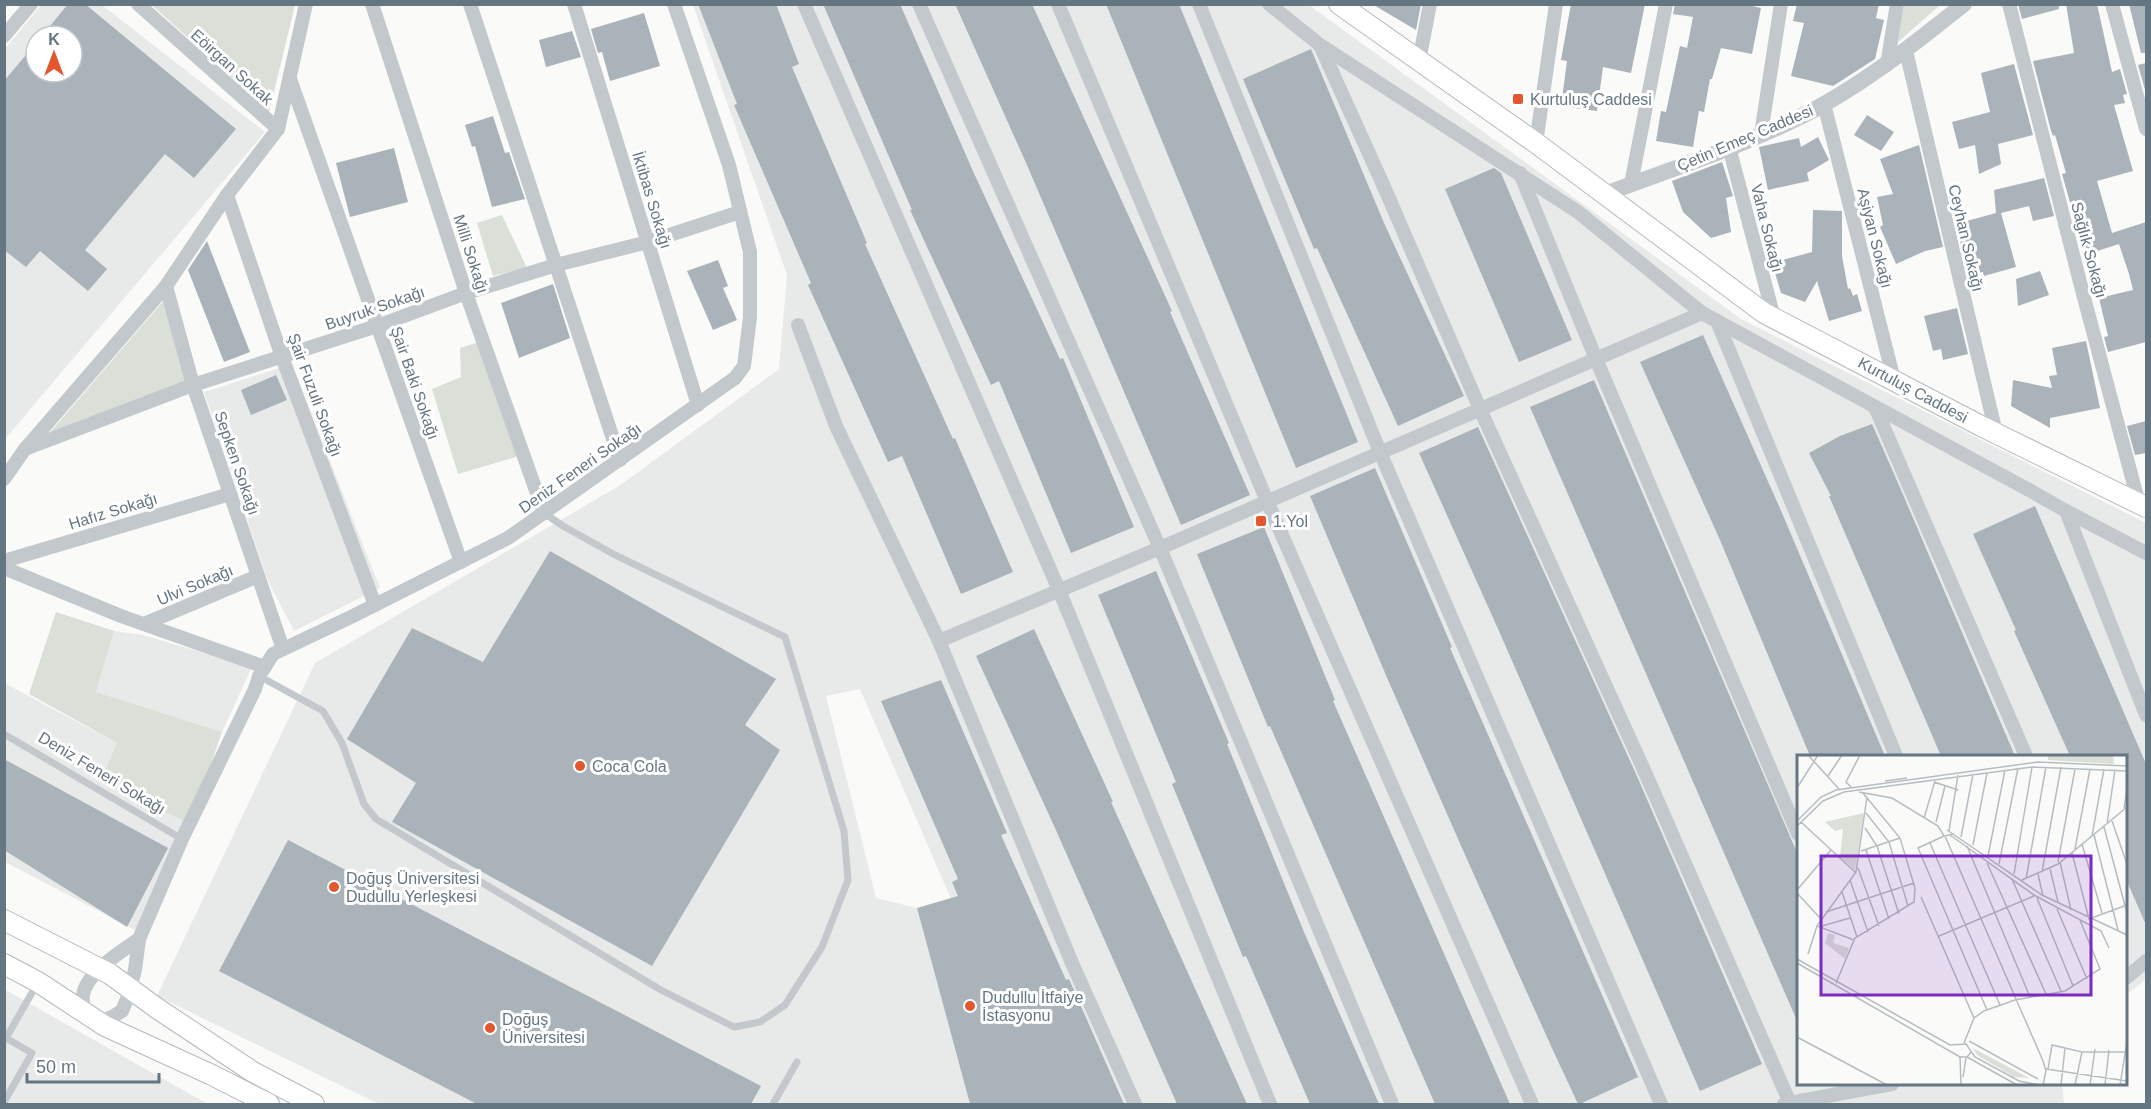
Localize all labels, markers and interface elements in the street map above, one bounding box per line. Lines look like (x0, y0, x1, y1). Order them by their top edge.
north arrow (24, 24, 84, 84)
street label: Eöirgan Sokak (188, 26, 277, 109)
text: K (48, 31, 60, 48)
place label: Kurtuluş Caddesi (1530, 91, 1652, 108)
marker: Kurtuluş Caddesi (1511, 92, 1525, 106)
street label: Çetin Emeç Caddesi (1675, 102, 1815, 174)
street label: İktibas Sokağı (629, 149, 676, 251)
street label: Vaha Sokağı (1748, 182, 1786, 274)
street label: Ceyhan Sokağı (1945, 183, 1987, 293)
street label: Aşiyan Sokağı (1854, 186, 1896, 290)
street label: Sağlık Sokağı (2068, 200, 2110, 300)
street label: Milli Sokağı (450, 212, 492, 296)
street label: Buyruk Sokağı (323, 283, 427, 333)
street label: Şair Baki Sokağı (388, 324, 442, 442)
street label: Şair Fuzuli Sokağı (285, 331, 345, 459)
street label: Kurtuluş Caddesi (1855, 354, 1971, 426)
street label: Sepken Sokağı (211, 409, 263, 517)
street label: Deniz Feneri Sokağı (516, 419, 644, 517)
street label: Hafız Sokağı (67, 489, 159, 533)
place label: 1.Yol (1273, 513, 1308, 530)
marker: 1.Yol (1254, 514, 1268, 528)
street label: Ulvi Sokağı (154, 561, 236, 609)
street label: Deniz Feneri Sokağı (35, 728, 169, 818)
inset map (1797, 755, 2127, 1085)
place label: Coca Cola (592, 758, 667, 775)
marker: Coca Cola (573, 759, 587, 773)
place label: Doğuş Üniversitesi Dudullu Yerleşkesi (346, 870, 479, 905)
marker: Doğuş Üniversitesi Dudullu Yerleşkesi (327, 880, 341, 894)
place label: Dudullu İtfaiye İstasyonu (982, 988, 1083, 1024)
marker: Dudullu İtfaiye İstasyonu (963, 999, 977, 1013)
place label: Doğuş Üniversitesi (502, 1011, 585, 1046)
marker: Doğuş Üniversitesi (483, 1021, 497, 1035)
scale bar (27, 1046, 159, 1084)
text: 50 m (36, 1057, 76, 1077)

